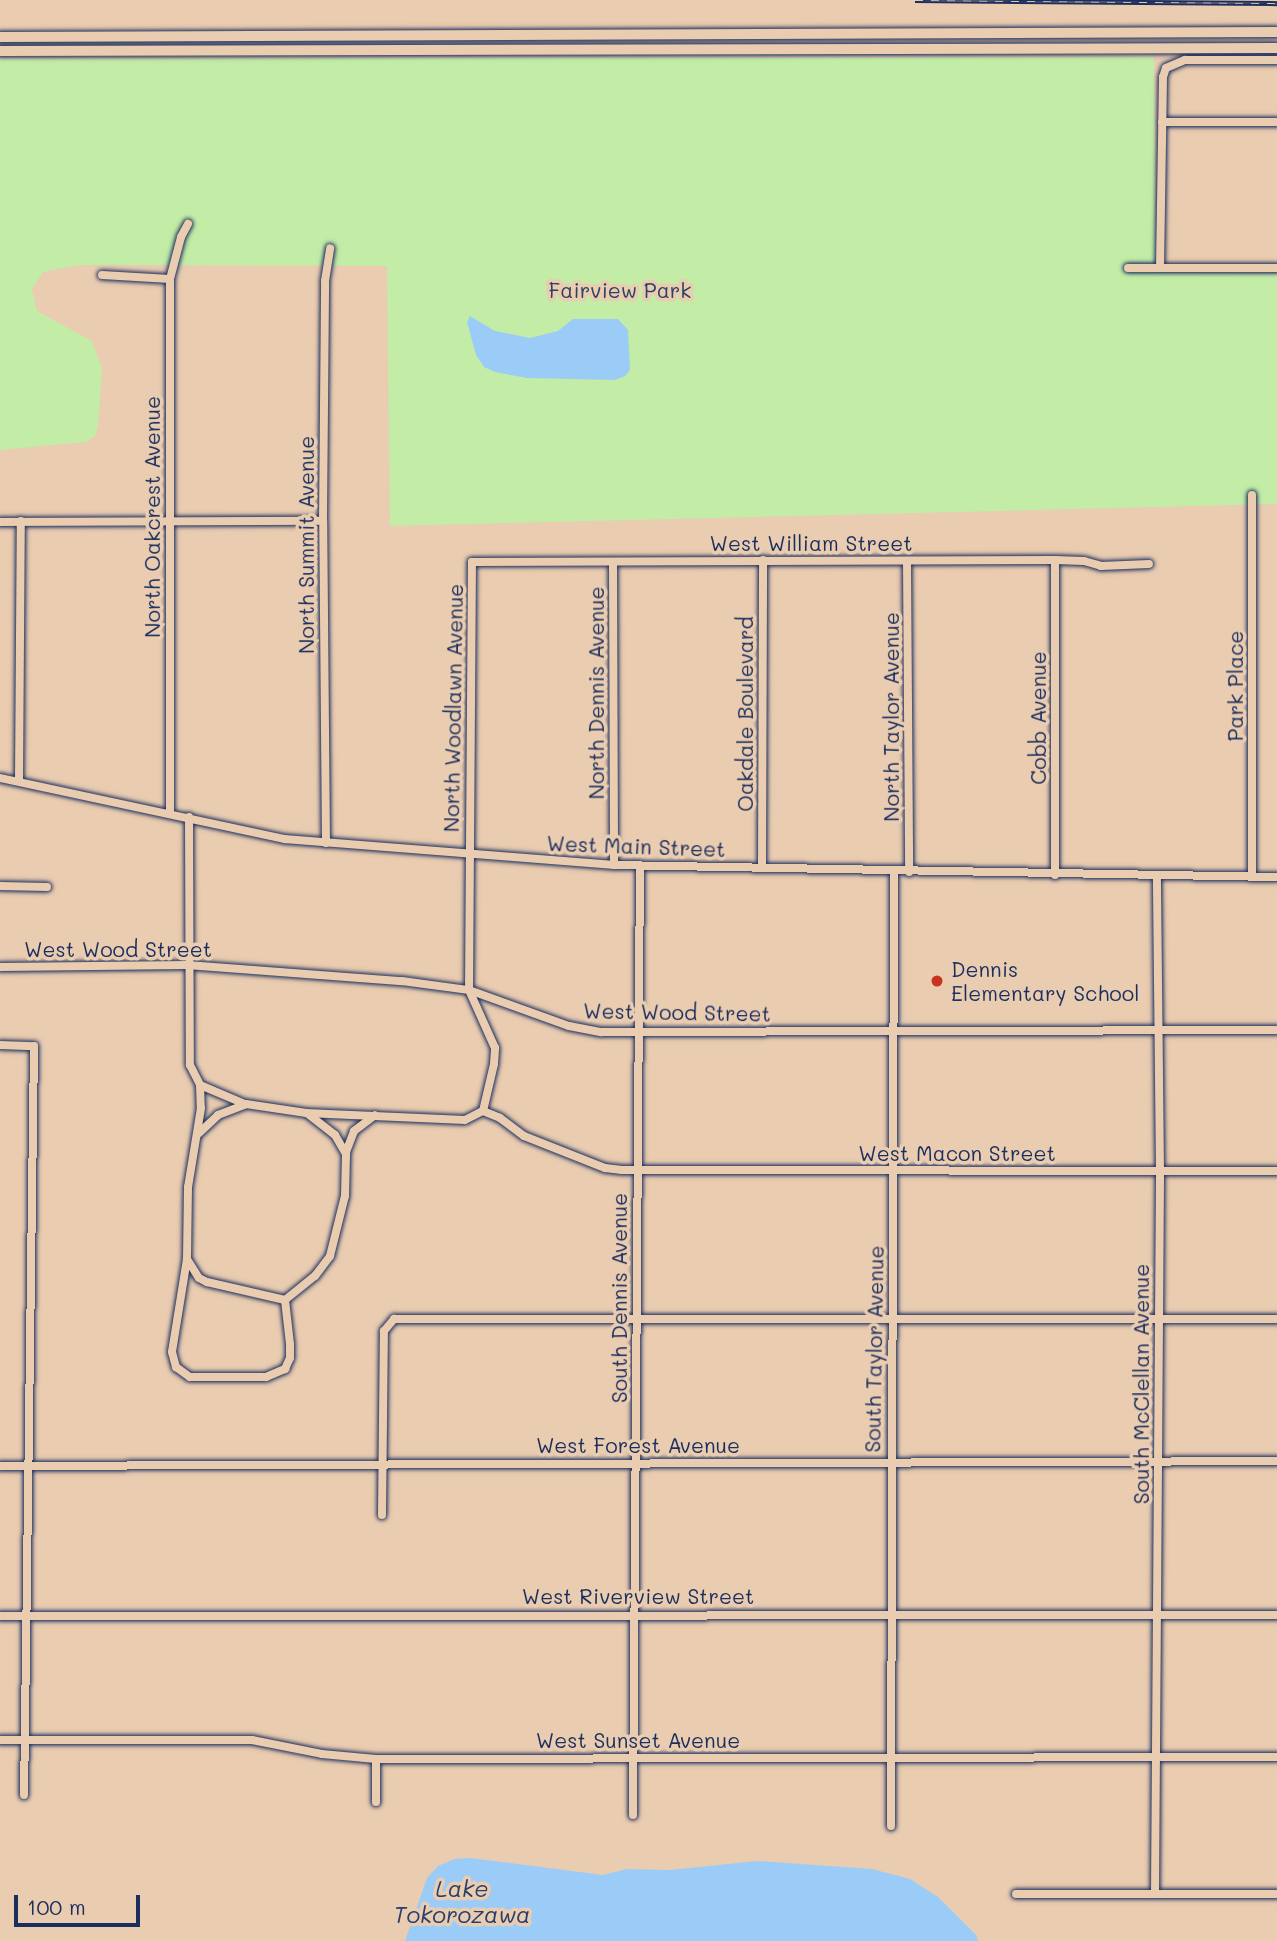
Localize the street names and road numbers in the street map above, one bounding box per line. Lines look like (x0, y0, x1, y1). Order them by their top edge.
street label: North Oakcrest Avenue (139, 396, 165, 638)
street label: North Summit Avenue (293, 436, 319, 654)
street label: West William Street (710, 530, 912, 556)
street label: North Woodlawn Avenue (438, 583, 468, 833)
street label: North Dennis Avenue (583, 586, 609, 800)
street label: North Taylor Avenue (878, 612, 904, 822)
street label: Oakdale Boulevard (732, 616, 758, 812)
street label: Park Place (1222, 631, 1248, 741)
street label: Cobb Avenue (1025, 651, 1051, 785)
street label: West Main Street (546, 830, 726, 862)
street label: West Wood Street (24, 936, 212, 962)
street label: West Wood Street (583, 998, 771, 1026)
street label: West Macon Street (858, 1140, 1056, 1166)
street label: South Dennis Avenue (606, 1193, 632, 1403)
street label: South Taylor Avenue (860, 1245, 888, 1453)
street label: South McClellan Avenue (1128, 1264, 1154, 1504)
street label: West Forest Avenue (536, 1432, 740, 1458)
street label: West Riverview Street (522, 1583, 754, 1609)
street label: West Sunset Avenue (536, 1727, 740, 1753)

